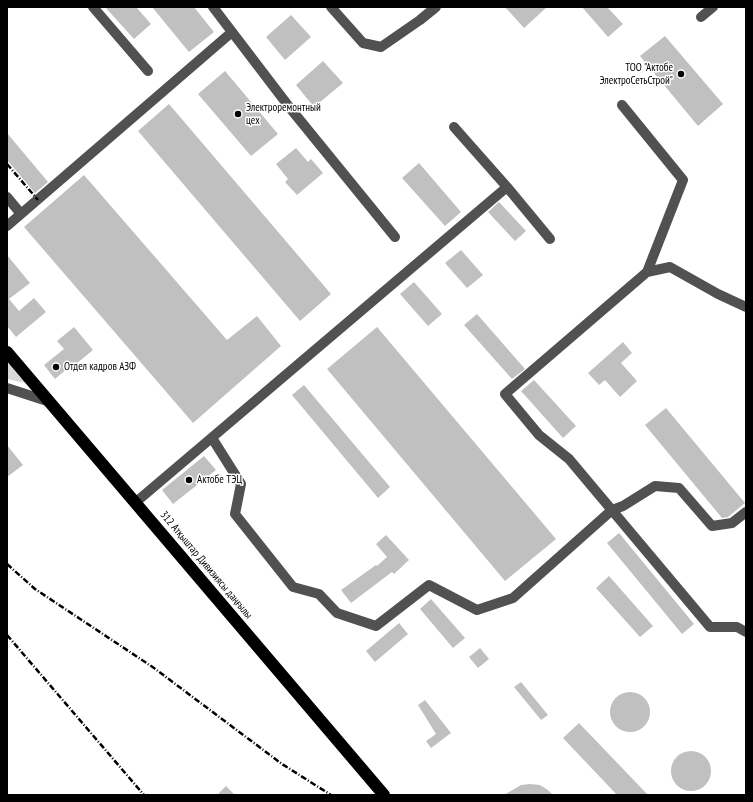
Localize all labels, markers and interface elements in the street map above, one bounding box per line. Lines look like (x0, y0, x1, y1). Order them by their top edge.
place label: ТОО "Актобе ЭлектроСетьСтрой" (599, 61, 673, 87)
marker: ТОО "Актобе ЭлектроСетьСтрой" (676, 69, 686, 79)
place label: Электроремонтный цех (246, 101, 321, 127)
marker: Электроремонтный цех (233, 109, 243, 119)
place label: Отдел кадров АЗФ (64, 360, 136, 374)
marker: Отдел кадров АЗФ (51, 362, 61, 372)
place label: Актобе ТЭЦ (197, 473, 242, 487)
marker: Актобе ТЭЦ (184, 475, 194, 485)
street label: 312 Атқыштар Дивизиясы даңғылы (157, 508, 255, 622)

